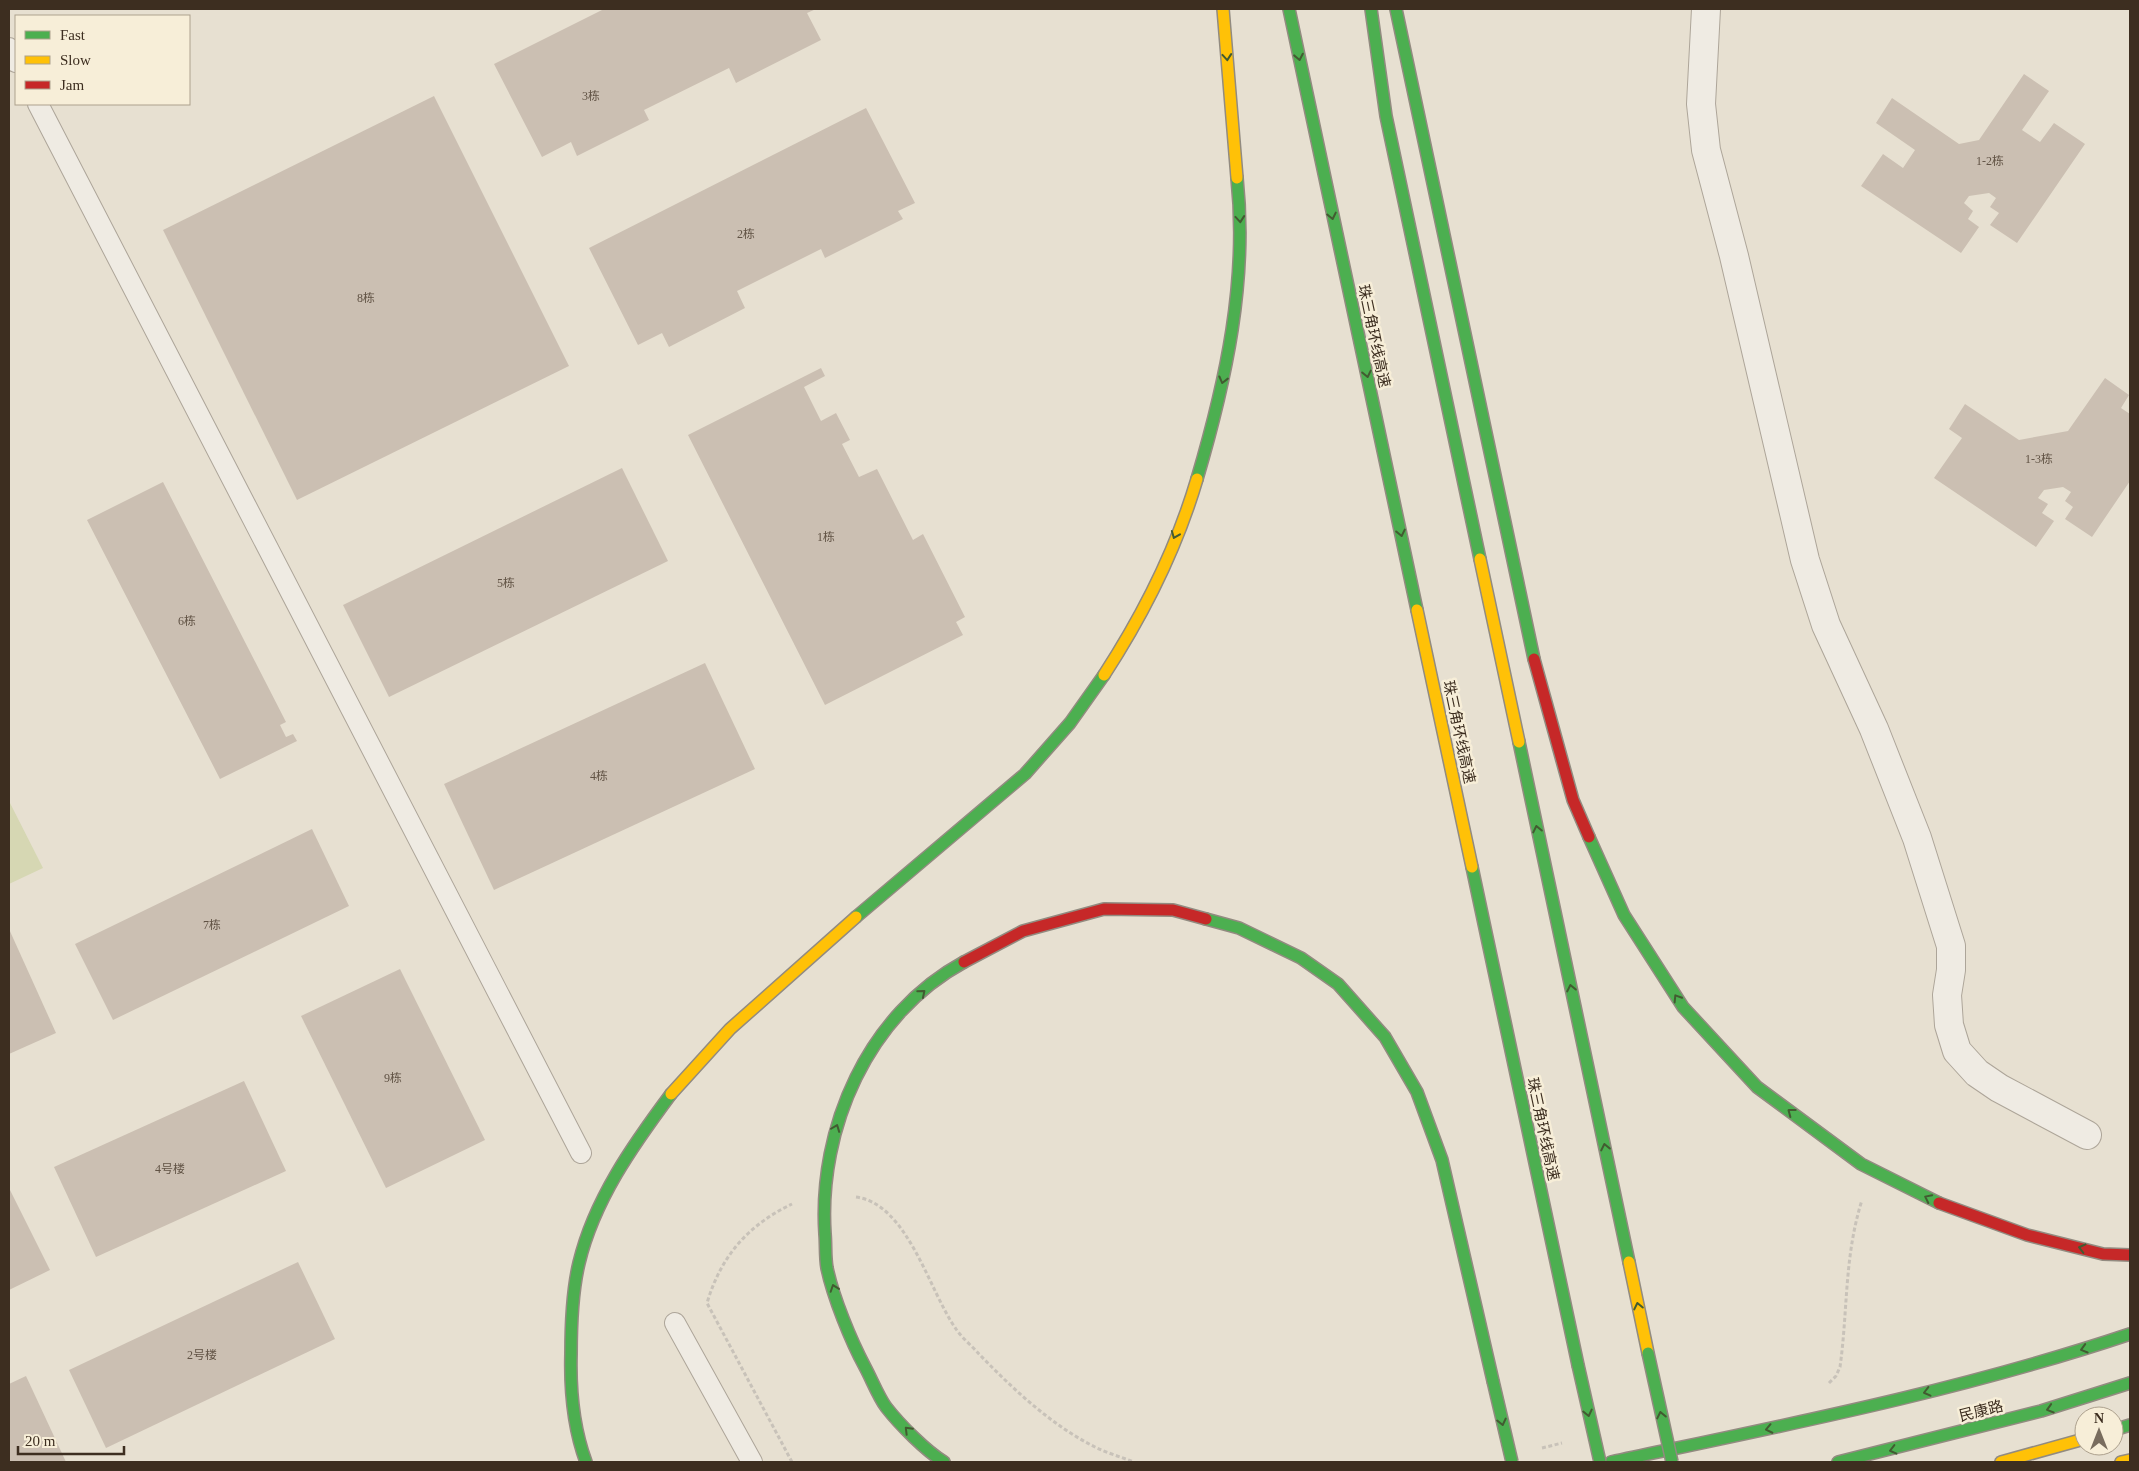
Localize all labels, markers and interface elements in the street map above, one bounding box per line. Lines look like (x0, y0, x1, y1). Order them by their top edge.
legend (15, 15, 190, 105)
text: Fast (60, 27, 86, 43)
text: Slow (60, 52, 91, 68)
one-way arrow (1293, 52, 1304, 61)
one-way arrow (1221, 54, 1232, 62)
text: Jam (60, 77, 84, 93)
house number: 3栋 (582, 89, 600, 103)
house number: 1-2栋 (1976, 154, 2004, 168)
one-way arrow (1327, 211, 1337, 220)
one-way arrow (1234, 216, 1245, 224)
house number: 2栋 (737, 227, 755, 241)
street label: 珠三角环线高速 (1355, 283, 1394, 389)
house number: 8栋 (357, 291, 375, 305)
one-way arrow (1361, 370, 1372, 379)
one-way arrow (1219, 376, 1229, 384)
house number: 1-3栋 (2025, 452, 2053, 466)
one-way arrow (1395, 529, 1406, 538)
house number: 1栋 (817, 530, 835, 544)
one-way arrow (1171, 530, 1181, 539)
house number: 5栋 (497, 576, 515, 590)
house number: 6栋 (178, 614, 196, 628)
street label: 珠三角环线高速 (1440, 679, 1479, 785)
house number: 4栋 (590, 769, 608, 783)
one-way arrow (1533, 824, 1543, 833)
house number: 7栋 (203, 918, 221, 932)
one-way arrow (1566, 983, 1577, 992)
one-way arrow (916, 990, 925, 999)
one-way arrow (1673, 994, 1683, 1003)
house number: 9栋 (384, 1071, 402, 1085)
street label: 珠三角环线高速 (1524, 1076, 1563, 1182)
one-way arrow (1787, 1109, 1797, 1118)
one-way arrow (830, 1124, 840, 1132)
one-way arrow (1600, 1142, 1611, 1151)
house number: 4号楼 (155, 1162, 185, 1176)
one-way arrow (1924, 1194, 1933, 1204)
one-way arrow (2079, 1244, 2087, 1254)
one-way arrow (830, 1284, 840, 1292)
one-way arrow (1634, 1301, 1644, 1310)
one-way arrow (2081, 1344, 2089, 1354)
house number: 2号楼 (187, 1348, 217, 1362)
one-way arrow (1923, 1386, 1932, 1397)
street label: 民康路 (1957, 1398, 2005, 1424)
one-way arrow (2047, 1403, 2055, 1413)
north arrow (2074, 1406, 2124, 1456)
one-way arrow (1582, 1408, 1593, 1417)
one-way arrow (1657, 1410, 1667, 1419)
text: N (2094, 1411, 2104, 1426)
one-way arrow (1496, 1417, 1507, 1426)
one-way arrow (1765, 1423, 1773, 1434)
scale bar (18, 1424, 124, 1456)
one-way arrow (905, 1426, 914, 1435)
text: 20 m (25, 1433, 56, 1449)
one-way arrow (1889, 1444, 1898, 1455)

